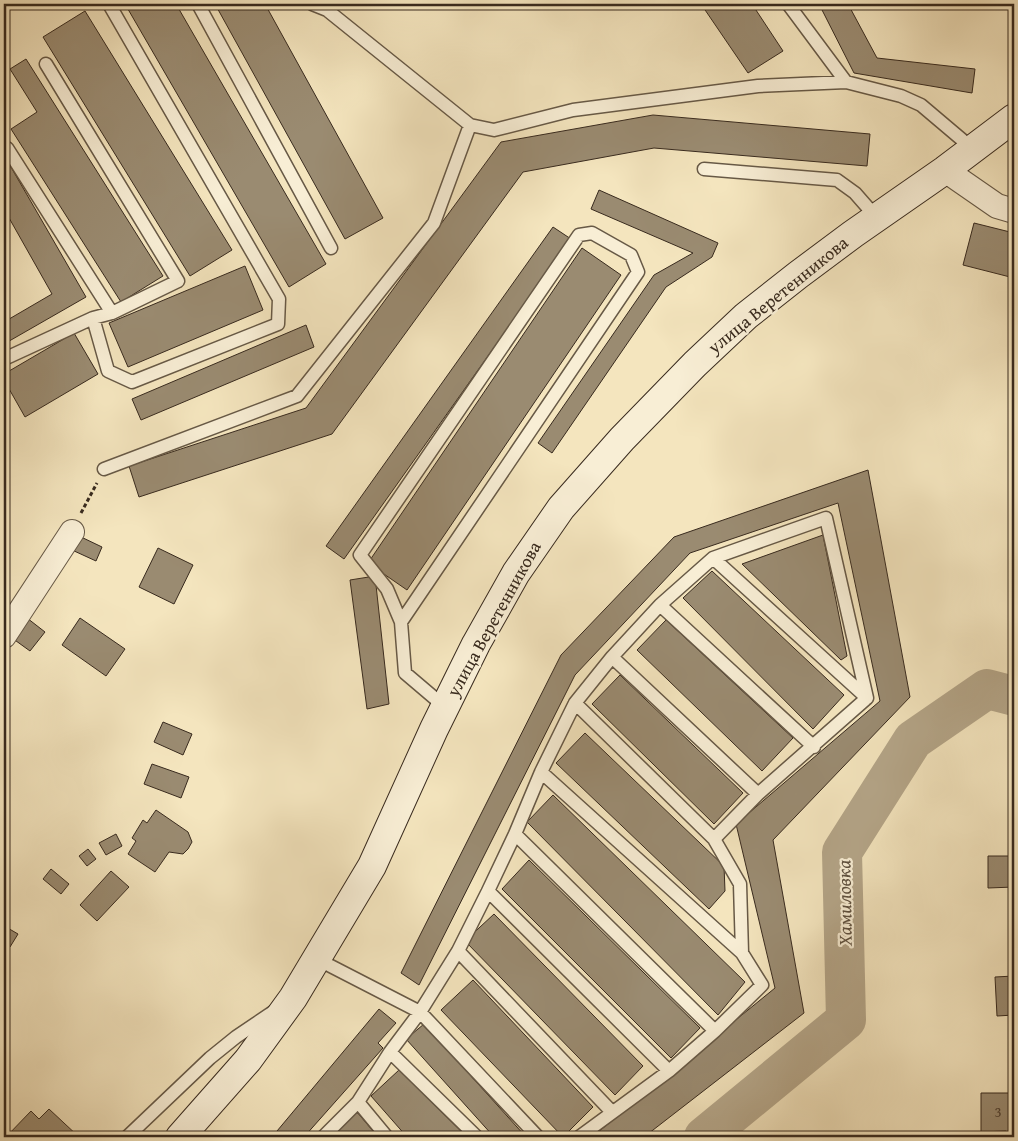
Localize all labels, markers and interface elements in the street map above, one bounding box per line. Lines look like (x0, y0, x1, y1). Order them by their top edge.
street label: улица Веретенникова (701, 229, 854, 360)
street label: улица Веретенникова (439, 536, 548, 702)
water label: Хамиловка (829, 859, 859, 947)
house number: 3 (994, 1101, 1002, 1122)

